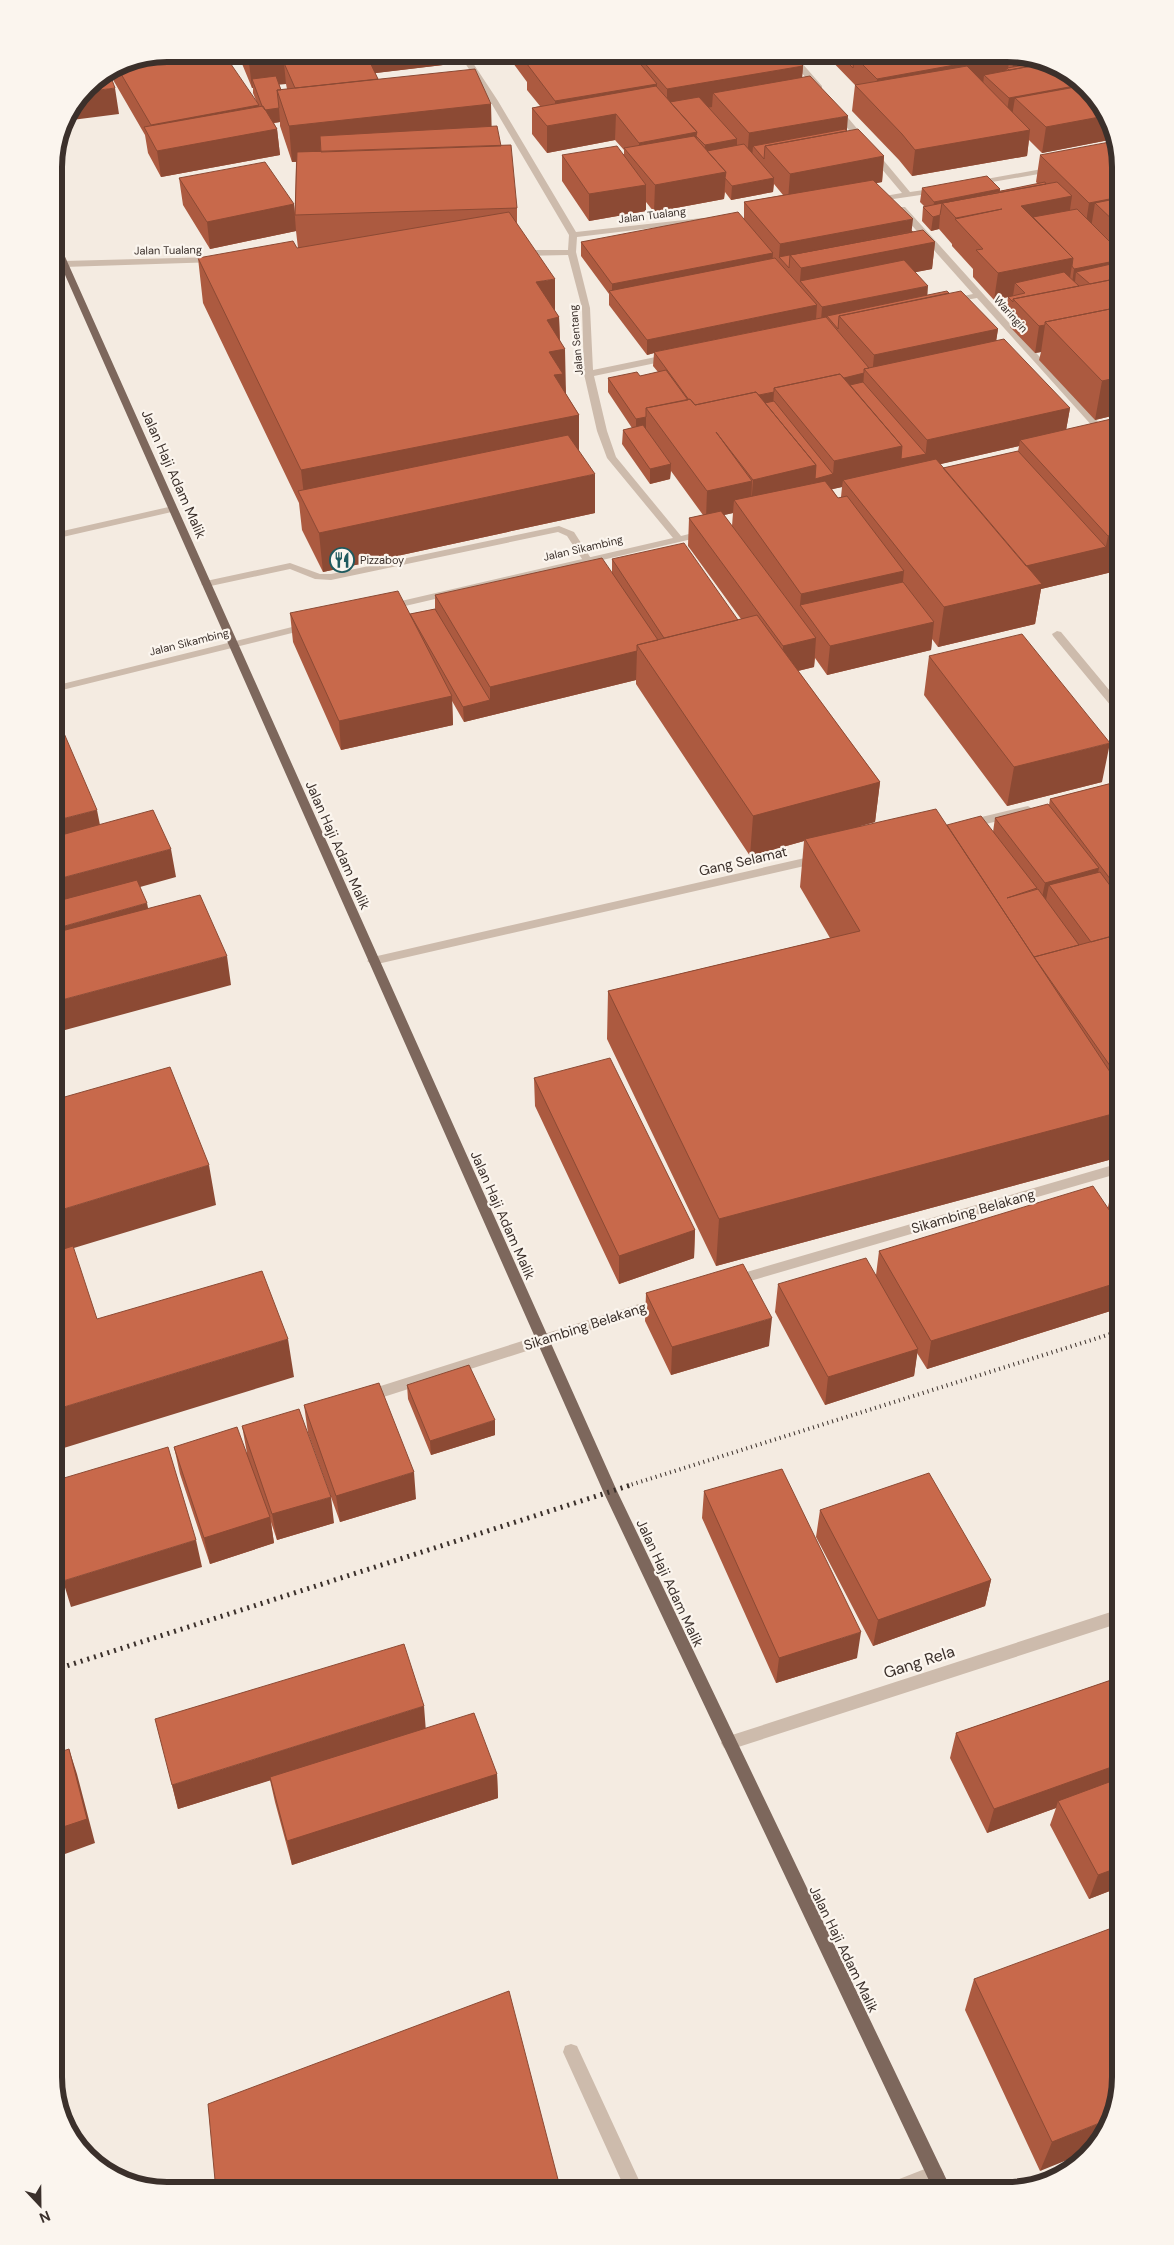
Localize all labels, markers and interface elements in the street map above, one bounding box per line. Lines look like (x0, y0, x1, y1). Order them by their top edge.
street label: Jalan Tualang (617, 204, 687, 226)
street label: Jalan Tualang (134, 242, 202, 258)
street label: Waringin (991, 293, 1031, 335)
street label: Jalan Sentang (566, 304, 586, 376)
street label: Jalan Haji Adam Malik (137, 407, 211, 541)
street label: Jalan Sikambing (542, 532, 624, 564)
restaurant icon: Pizzaboy (329, 547, 355, 573)
place label: Pizzaboy (360, 553, 404, 567)
street label: Jalan Sikambing (148, 625, 230, 659)
street label: Jalan Haji Adam Malik (301, 778, 375, 912)
street label: Gang Selamat (697, 842, 789, 880)
street label: Jalan Haji Adam Malik (466, 1148, 540, 1282)
street label: Sikambing Belakang (909, 1185, 1037, 1237)
street label: Sikambing Belakang (521, 1298, 649, 1354)
street label: Jalan Haji Adam Malik (632, 1516, 708, 1650)
street label: Gang Rela (881, 1641, 957, 1683)
street label: Jalan Haji Adam Malik (805, 1882, 883, 2016)
north arrow (15, 2180, 65, 2230)
text: N (37, 2207, 53, 2227)

